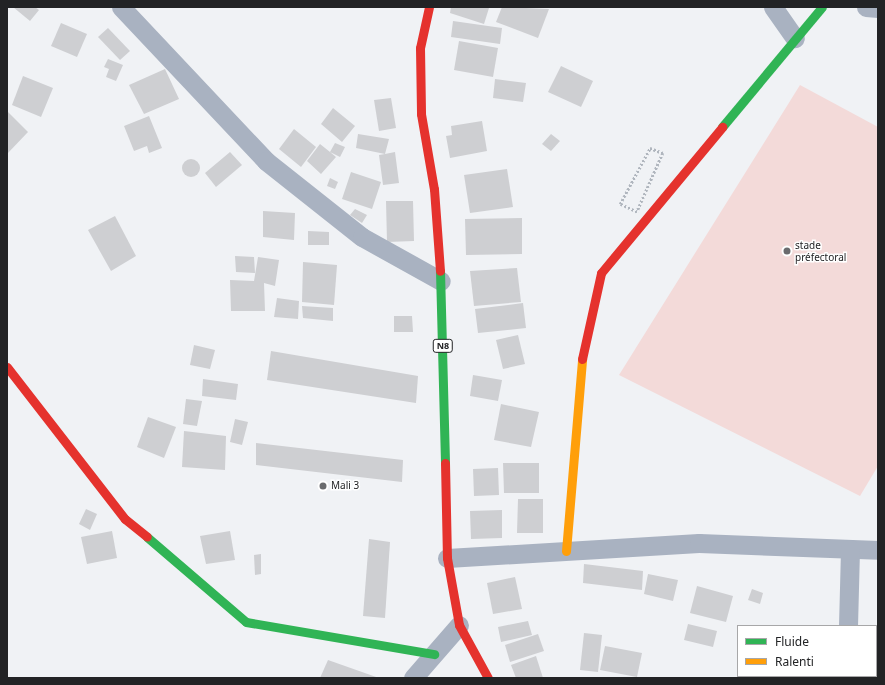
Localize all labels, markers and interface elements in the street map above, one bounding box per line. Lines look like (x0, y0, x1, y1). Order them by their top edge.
place label: stade préfectoral (795, 239, 846, 262)
marker: stade préfectoral (782, 246, 792, 256)
road number: N8 (432, 339, 454, 353)
place label: Mali 3 (331, 480, 359, 492)
marker: Mali 3 (318, 481, 328, 491)
legend (737, 625, 877, 677)
text: Fluide (775, 633, 809, 650)
text: Ralenti (775, 653, 814, 670)

